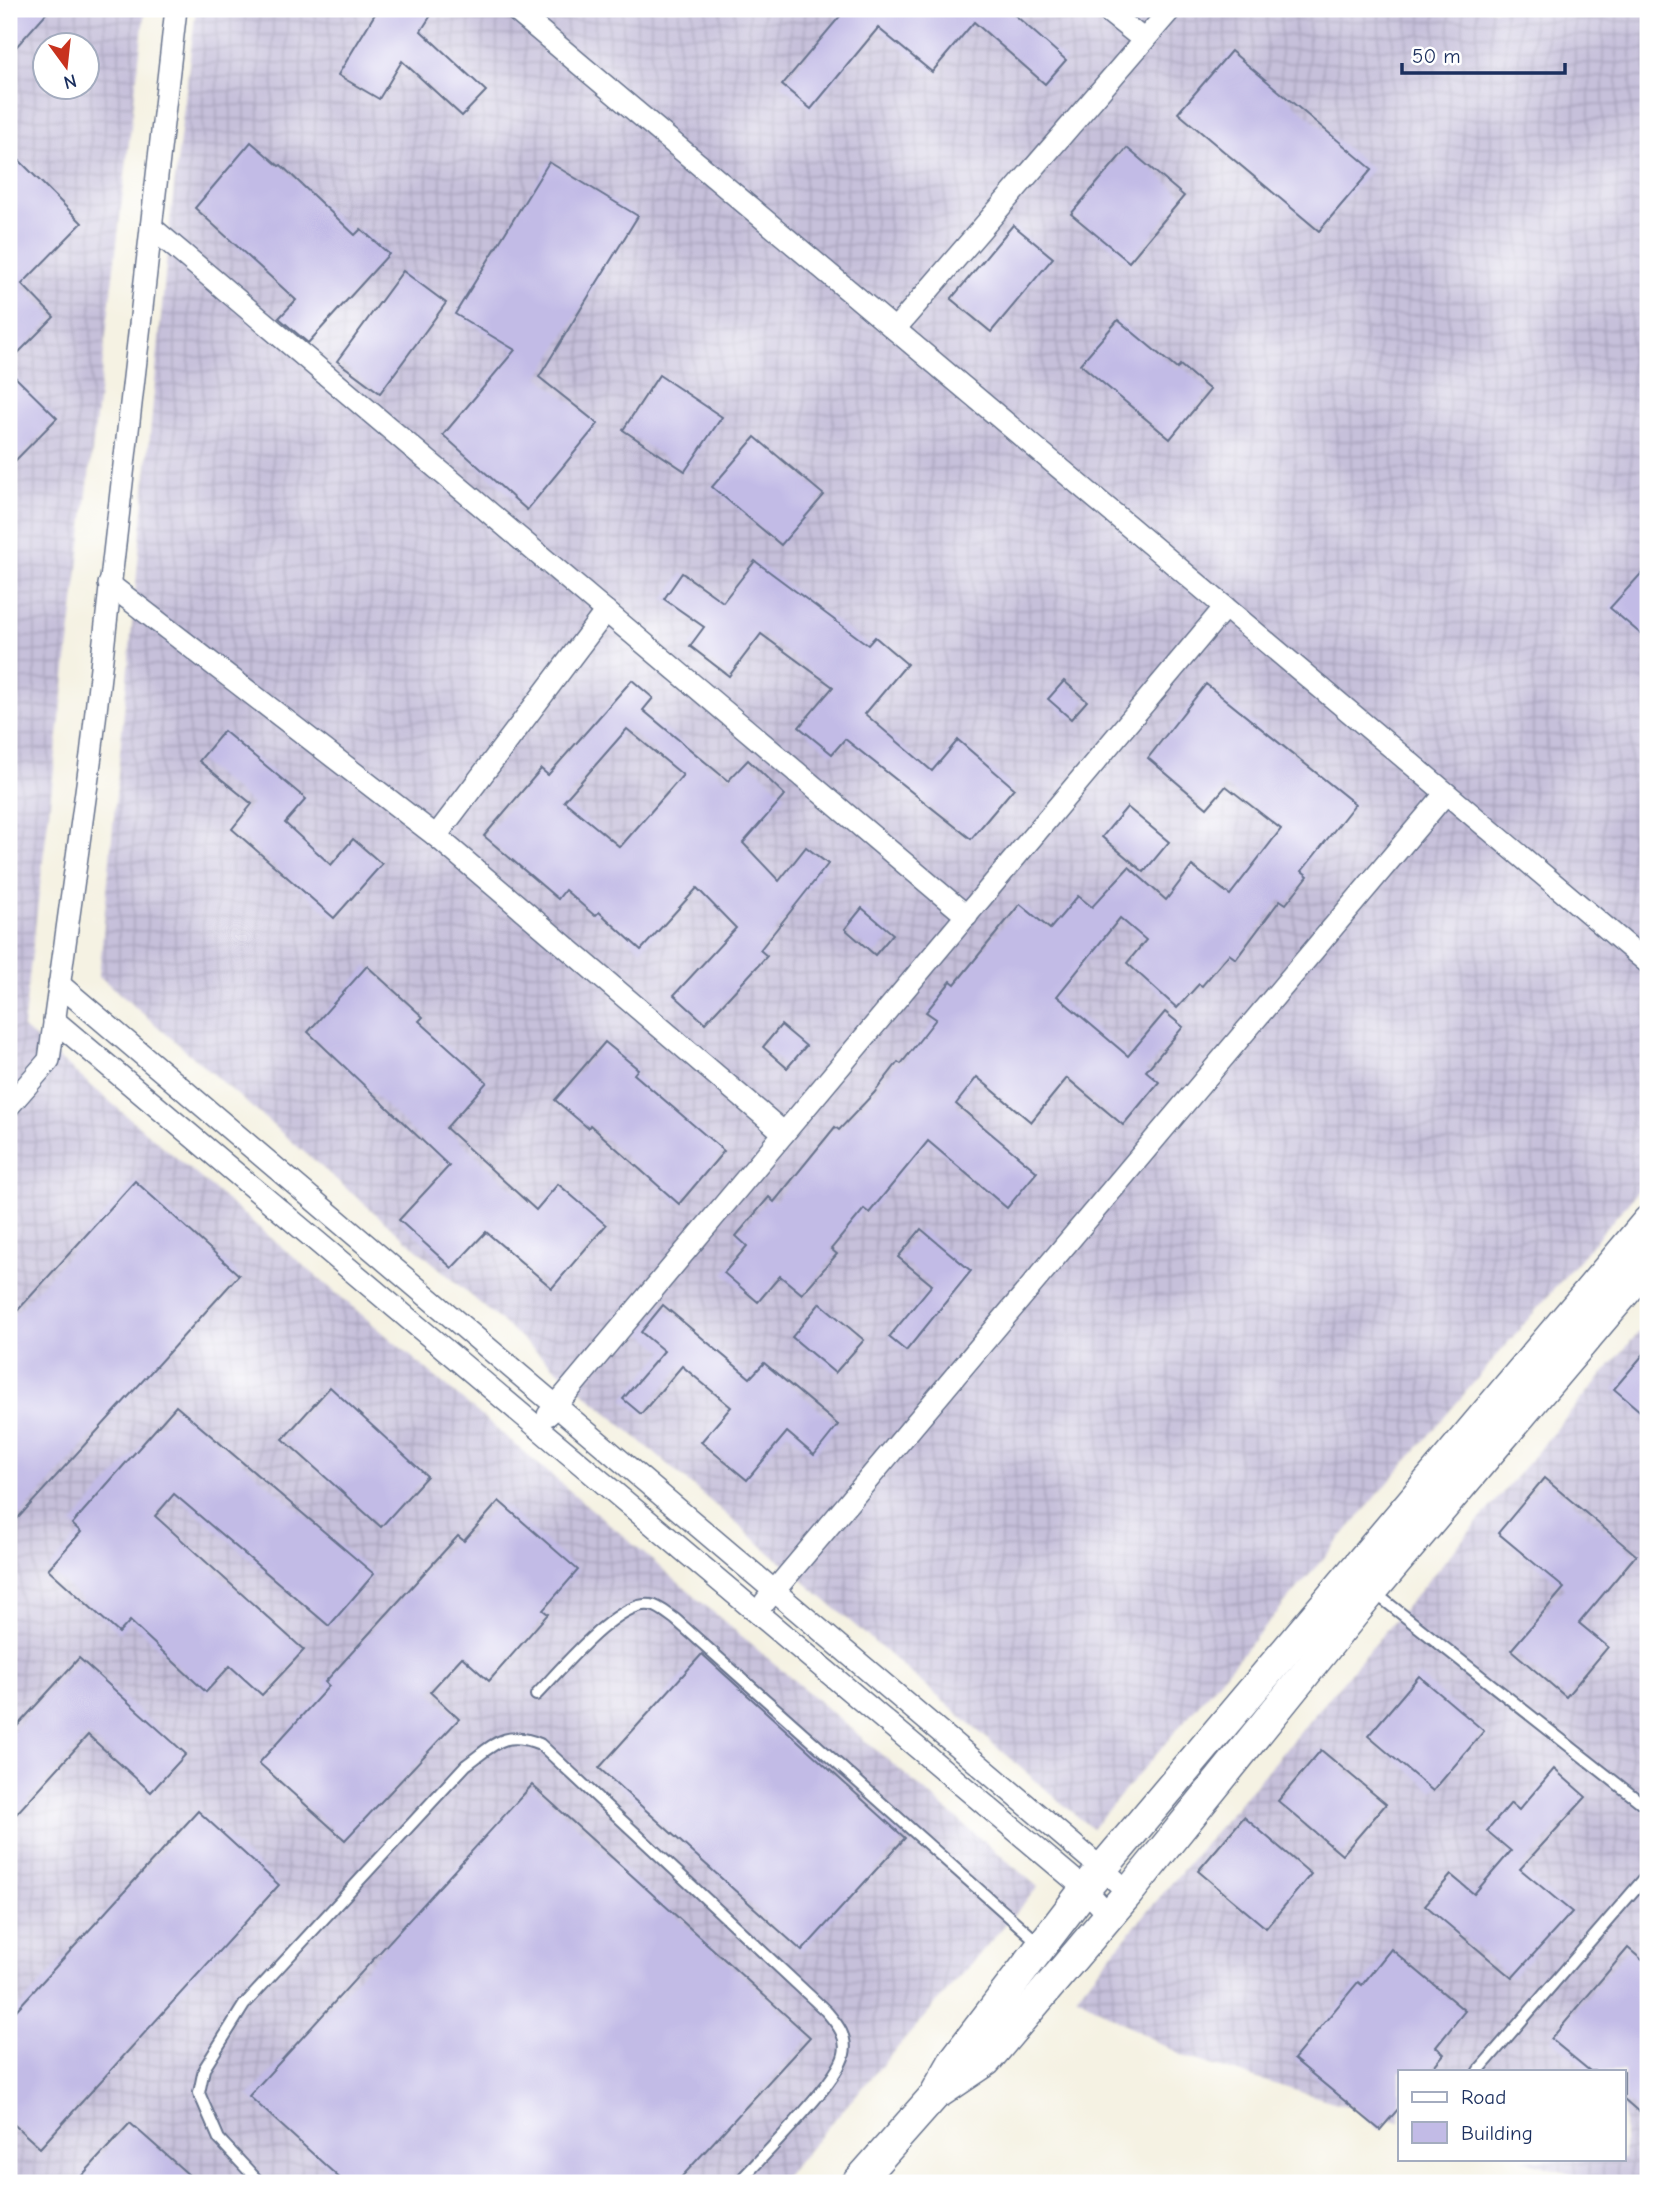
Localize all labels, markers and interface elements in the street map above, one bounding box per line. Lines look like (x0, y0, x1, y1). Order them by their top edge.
north arrow (32, 32, 102, 102)
scale bar (1402, 32, 1564, 76)
text: 50 m (1412, 44, 1461, 68)
text: N (61, 69, 79, 94)
legend (1398, 2070, 1626, 2160)
text: Road (1461, 2085, 1506, 2109)
text: Building (1461, 2121, 1533, 2145)

